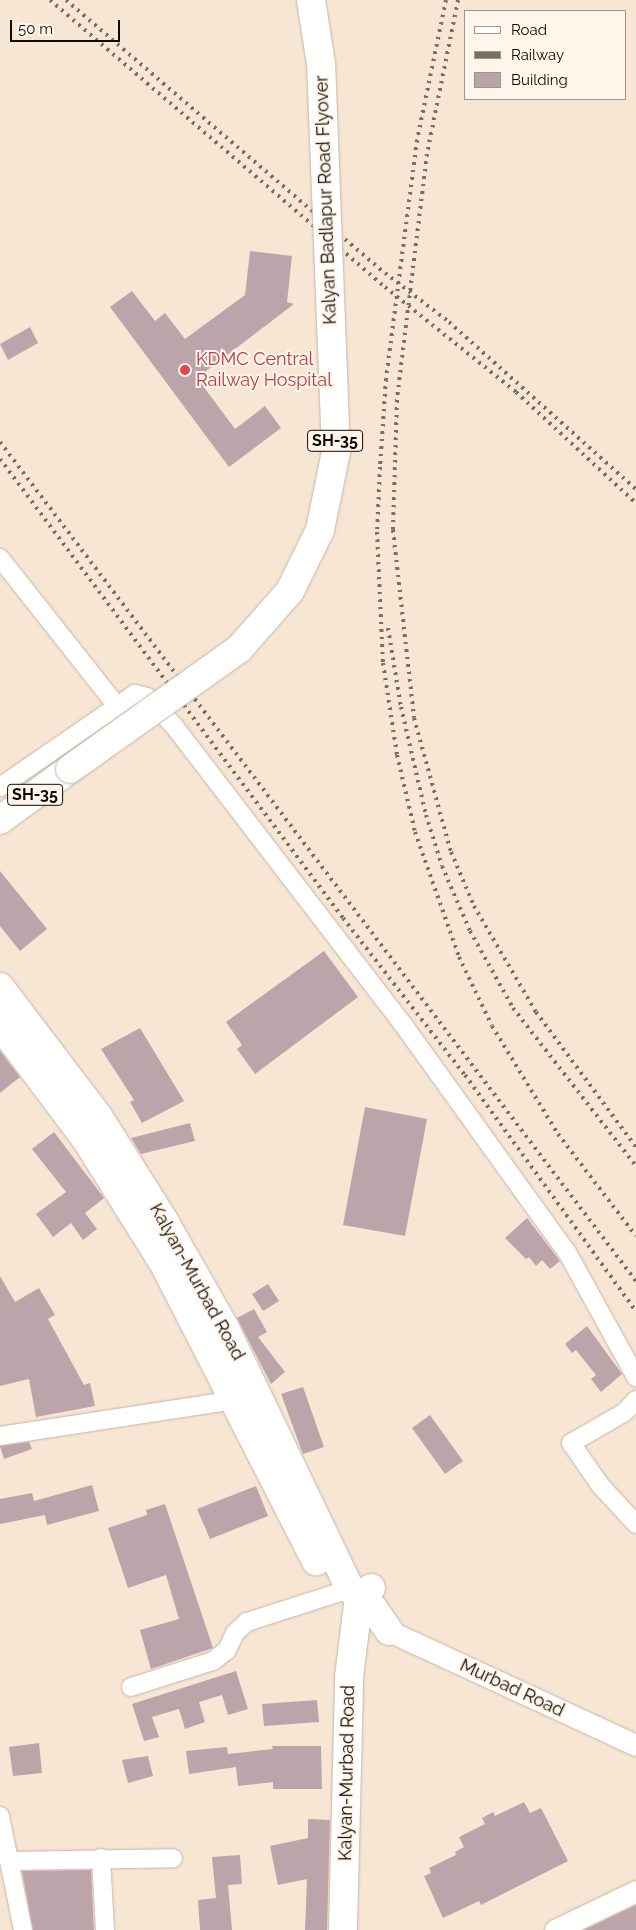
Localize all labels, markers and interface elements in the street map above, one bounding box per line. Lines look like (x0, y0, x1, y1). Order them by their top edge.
scale bar (12, 10, 122, 42)
legend (464, 10, 626, 100)
text: 50 m (18, 20, 53, 38)
text: Road (511, 21, 547, 39)
text: Railway (511, 46, 564, 64)
text: Building (511, 71, 568, 89)
street label: Kalyan Badlapur Road Flyover (311, 75, 341, 325)
place label: KDMC Central Railway Hospital (196, 349, 333, 392)
marker: KDMC Central Railway Hospital (178, 363, 192, 377)
road number: SH-35 (306, 428, 364, 454)
road number: SH-35 (6, 782, 64, 808)
street label: Kalyan-Murbad Road (145, 1200, 249, 1364)
street label: Murbad Road (456, 1654, 568, 1722)
street label: Kalyan-Murbad Road (335, 1685, 359, 1861)

